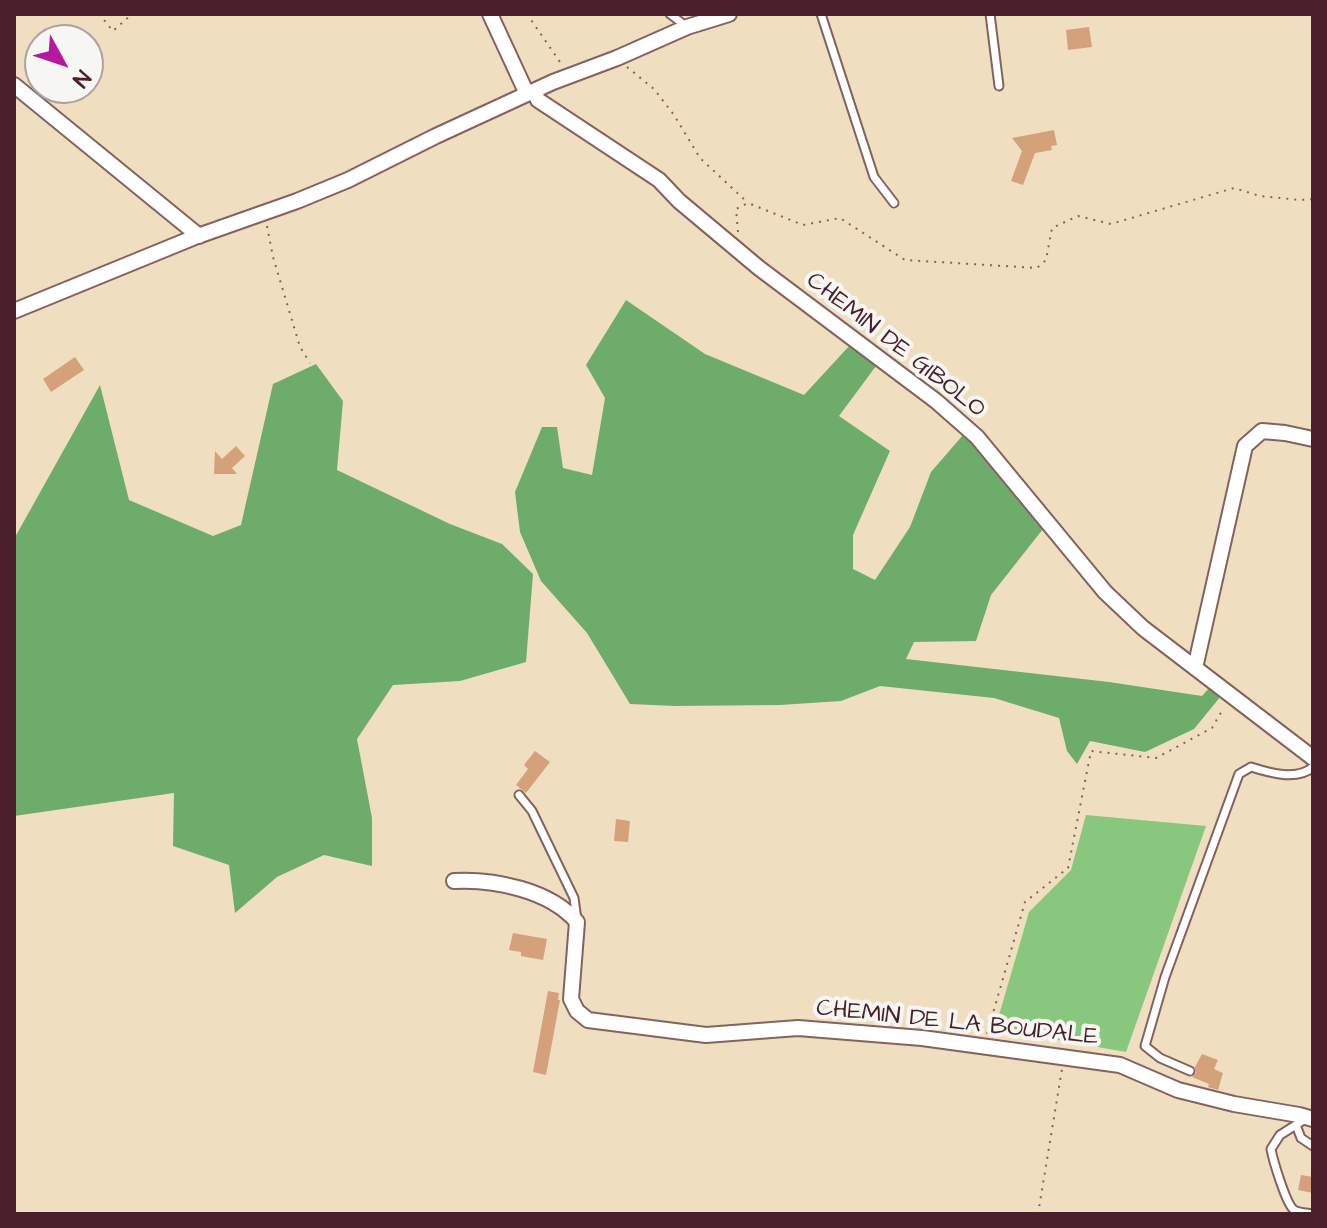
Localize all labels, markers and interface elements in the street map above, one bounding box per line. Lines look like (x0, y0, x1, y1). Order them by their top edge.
north arrow (24, 24, 104, 104)
text: N (65, 63, 98, 94)
street label: CHEMIN DE GIBOLO (800, 267, 990, 425)
street label: CHEMIN DE LA BOUDALE (815, 995, 1099, 1053)

